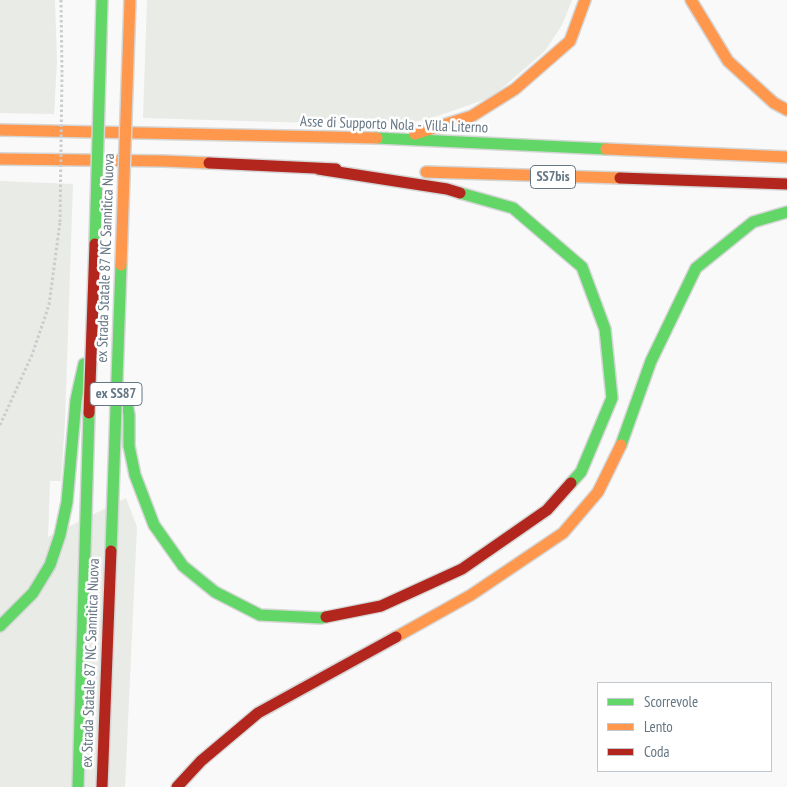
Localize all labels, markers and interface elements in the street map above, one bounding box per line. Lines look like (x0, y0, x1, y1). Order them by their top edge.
street label: Asse di Supporto Nola - Villa Literno (300, 113, 488, 137)
street label: ex Strada Statale 87 NC Sannitica Nuova (93, 153, 119, 363)
road number: SS7bis (530, 166, 576, 188)
road number: ex SS87 (90, 382, 142, 406)
street label: ex Strada Statale 87 NC Sannitica Nuova (78, 558, 104, 768)
legend (597, 682, 772, 772)
text: Scorrevole (644, 692, 698, 711)
text: Lento (644, 717, 673, 736)
text: Coda (644, 742, 669, 761)

